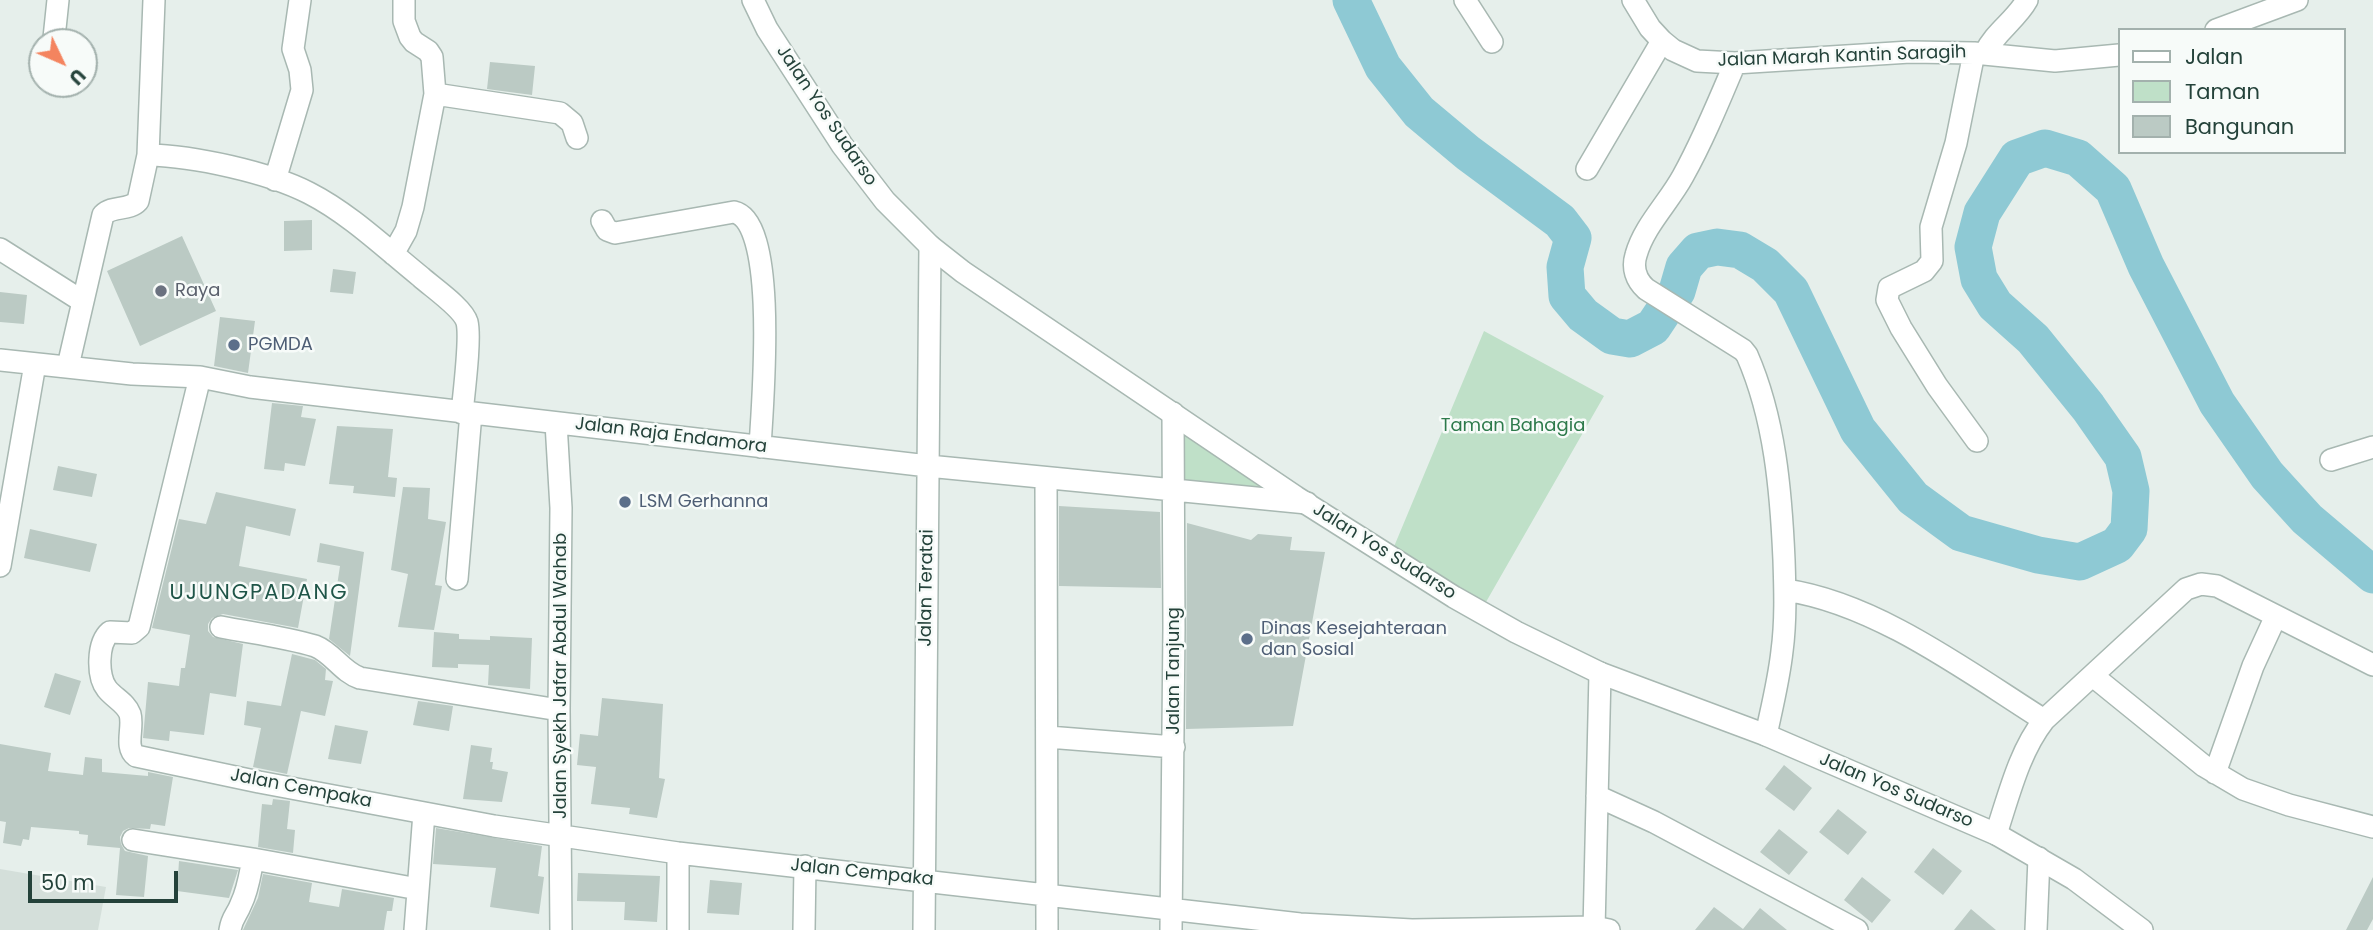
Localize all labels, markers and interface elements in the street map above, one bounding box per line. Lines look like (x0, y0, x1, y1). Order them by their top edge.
north arrow (28, 28, 98, 98)
legend (2118, 28, 2345, 154)
street label: Jalan Yos Sudarso (771, 42, 881, 190)
street label: Jalan Marah Kantin Saragih (1717, 42, 1967, 72)
text: Jalan (2185, 42, 2243, 71)
text: U (63, 62, 91, 91)
text: Taman (2185, 77, 2260, 106)
text: Bangunan (2185, 112, 2294, 141)
place label: Raya (175, 280, 220, 302)
marker: Raya (153, 283, 169, 299)
place label: PGMDA (248, 334, 313, 356)
marker: PGMDA (226, 337, 242, 353)
street label: Jalan Raja Endamora (574, 414, 768, 458)
park label: Taman Bahagia (1441, 415, 1585, 437)
place label: LSM Gerhanna (639, 491, 768, 513)
marker: LSM Gerhanna (617, 494, 633, 510)
street label: Jalan Yos Sudarso (1308, 499, 1460, 605)
street label: Jalan Teratai (915, 529, 939, 647)
street label: Jalan Syekh Jafar Abdul Wahab (550, 533, 572, 819)
district label: UJUNGPADANG (171, 581, 347, 607)
street label: Jalan Tanjung (1163, 607, 1185, 735)
place label: Dinas Kesejahteraan dan Sosial (1261, 618, 1447, 660)
marker: Dinas Kesejahteraan dan Sosial (1239, 631, 1255, 647)
street label: Jalan Yos Sudarso (1816, 749, 1976, 833)
street label: Jalan Cempaka (228, 765, 374, 813)
street label: Jalan Cempaka (789, 855, 935, 891)
scale bar (32, 856, 182, 900)
text: 50 m (41, 868, 95, 897)

